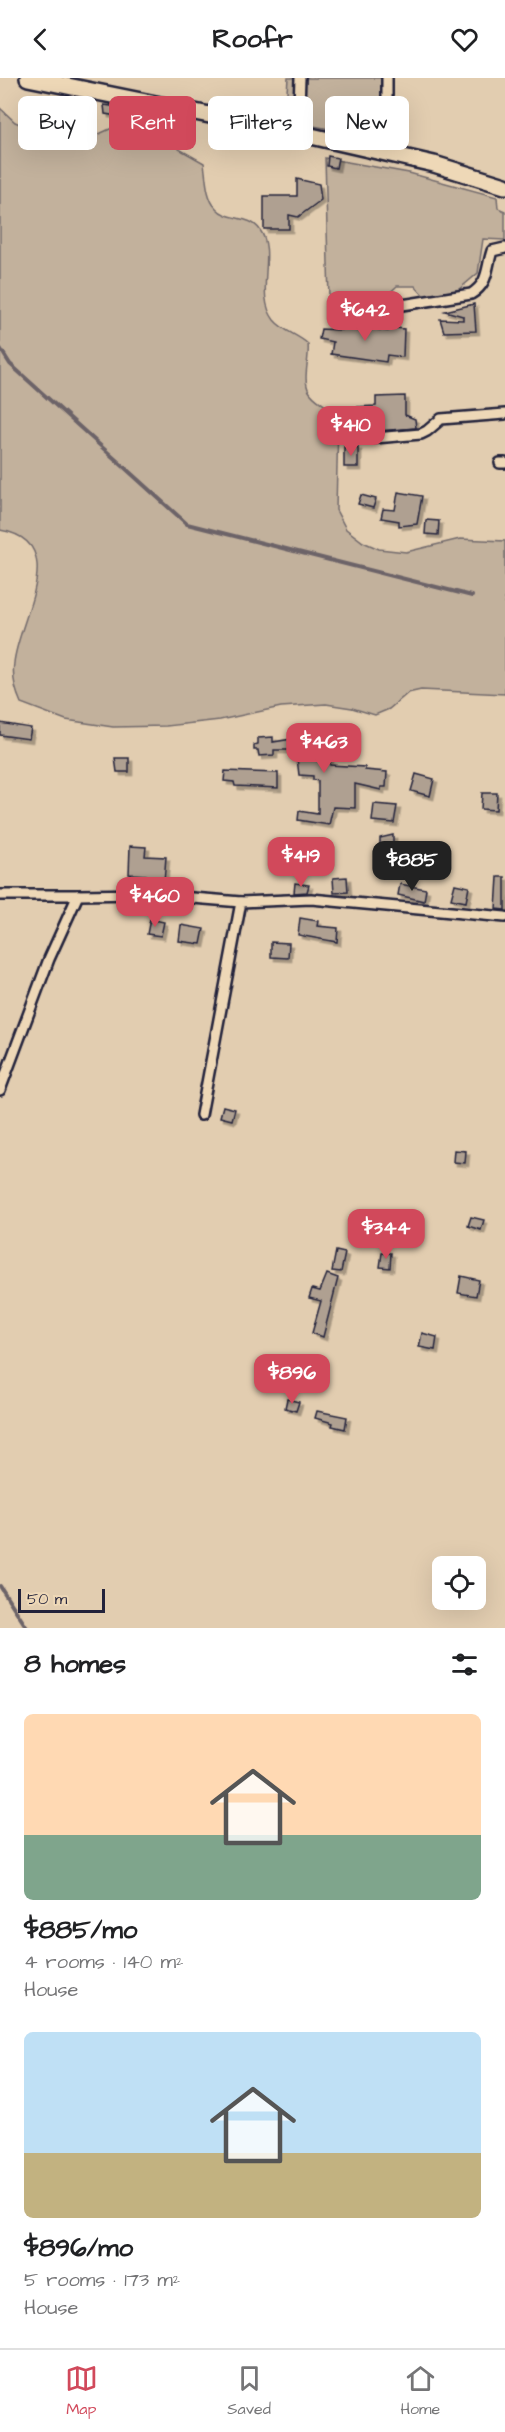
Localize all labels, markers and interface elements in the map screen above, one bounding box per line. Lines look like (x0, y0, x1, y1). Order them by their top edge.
text: Roofr (212, 20, 293, 58)
icon: back (24, 23, 57, 56)
icon: heart (448, 23, 481, 56)
chip: Buy (18, 96, 97, 150)
chip: Rent (109, 96, 196, 150)
chip: Filters (208, 96, 313, 150)
chip: New (325, 96, 409, 150)
pin: $642 (329, 291, 401, 342)
text: $642 (341, 296, 389, 324)
pin: $410 (315, 406, 387, 457)
text: $410 (331, 411, 371, 439)
pin: $463 (288, 723, 360, 774)
text: $463 (300, 728, 348, 756)
pin: $419 (265, 837, 337, 888)
pin: $885 (376, 841, 448, 892)
text: $419 (282, 842, 320, 870)
text: $885 (386, 846, 438, 874)
pin: $460 (119, 877, 191, 928)
text: $460 (130, 882, 180, 910)
pin: $344 (350, 1209, 422, 1260)
text: $344 (362, 1214, 410, 1242)
pin: $896 (256, 1354, 328, 1405)
text: $896 (268, 1359, 316, 1387)
map controls (432, 1556, 486, 1610)
button: locate (432, 1556, 486, 1610)
scale bar (18, 1586, 105, 1614)
text: 50 m (27, 1588, 67, 1610)
text: 8 homes (24, 1646, 126, 1682)
icon: filters (448, 1648, 481, 1681)
icon: home (199, 1753, 307, 1861)
text: $885/mo (24, 1912, 137, 1948)
text: 4 rooms · 140 m² (24, 1948, 183, 1976)
text: House (24, 1976, 78, 2004)
icon: home (199, 2071, 307, 2179)
text: $896/mo (24, 2230, 133, 2266)
text: 5 rooms · 173 m² (24, 2266, 180, 2294)
text: House (24, 2294, 78, 2322)
tab: Map (65, 2362, 98, 2420)
tab: Saved (227, 2362, 271, 2420)
tab: Home (400, 2362, 440, 2420)

